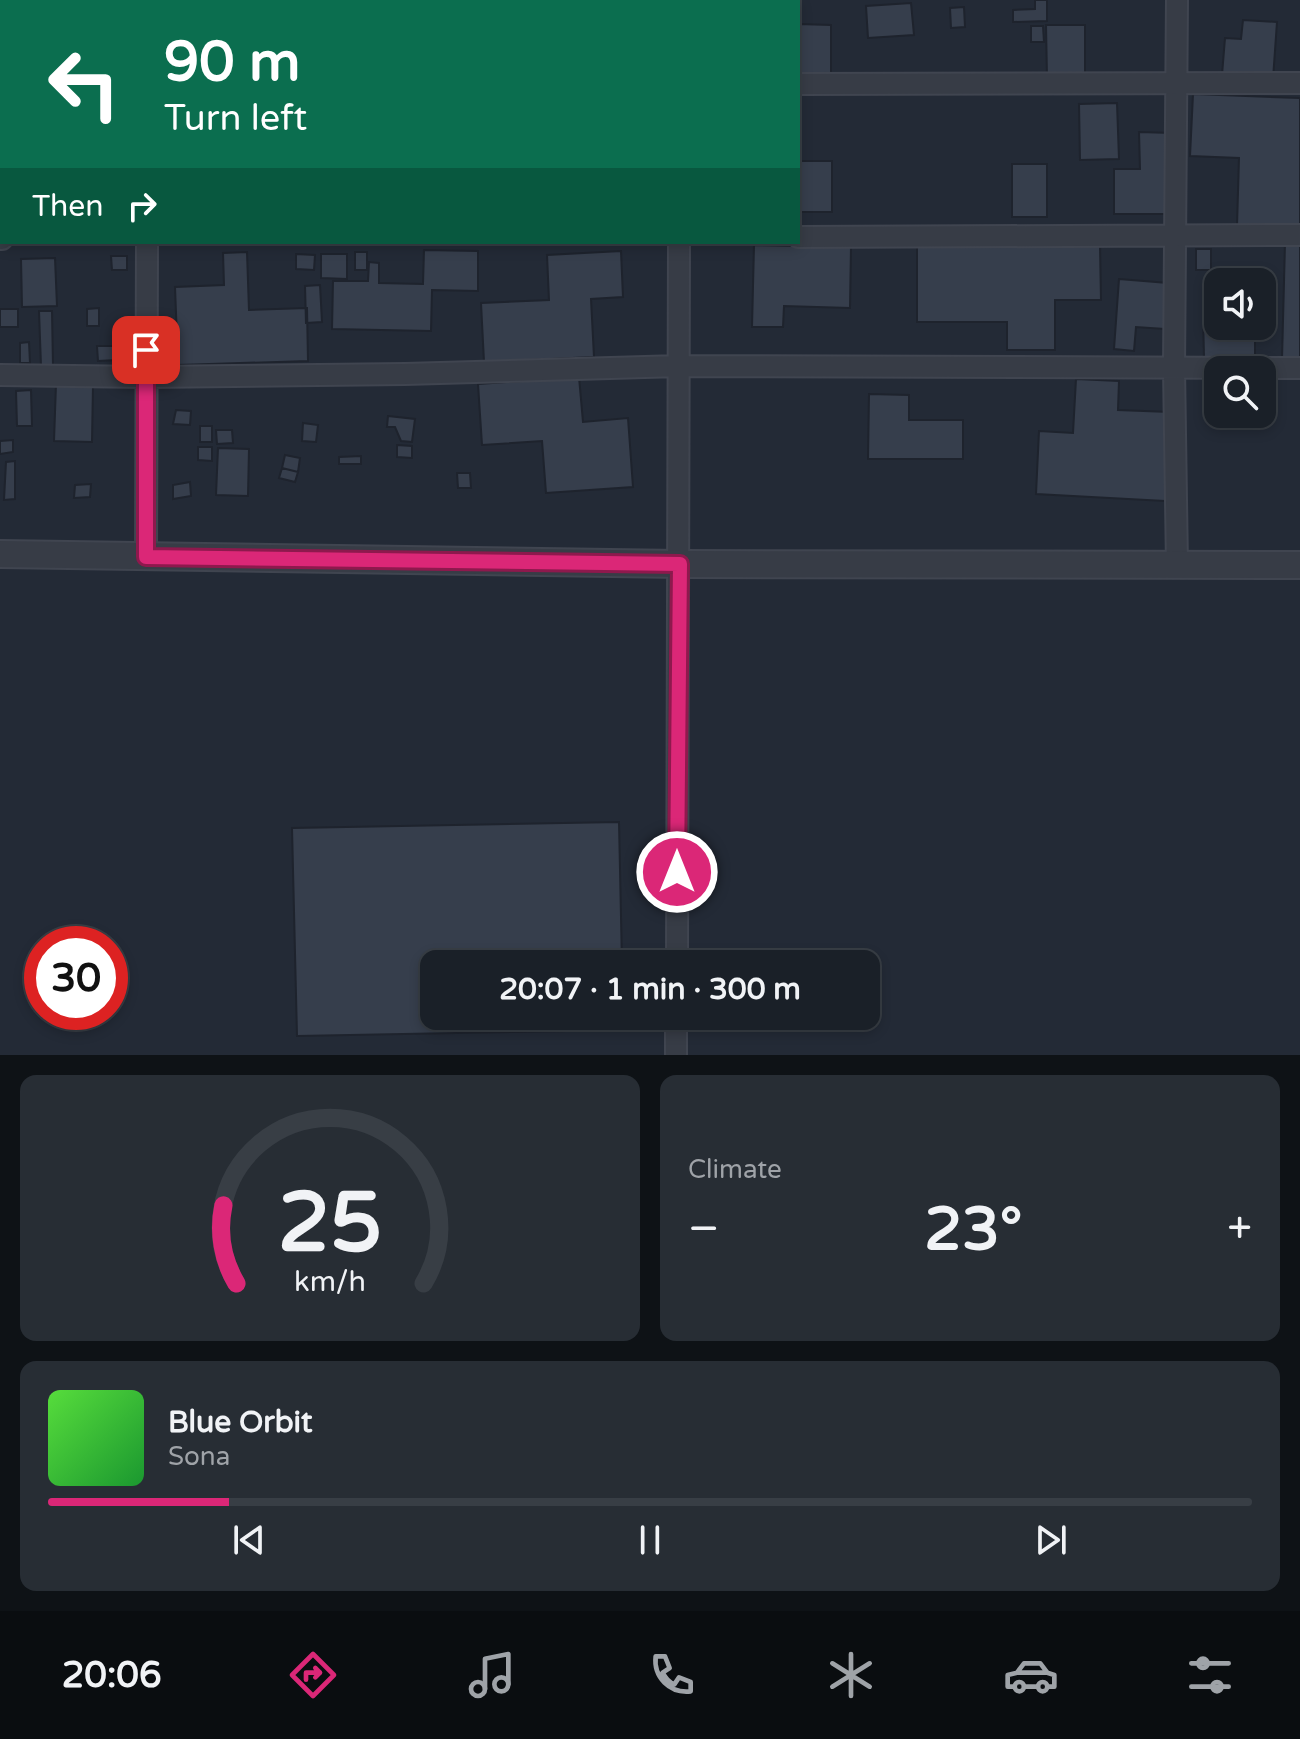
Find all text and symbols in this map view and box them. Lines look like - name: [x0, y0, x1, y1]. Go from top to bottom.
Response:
- text: 90 m: [164, 29, 300, 96]
- icon: left: [32, 32, 136, 136]
- text: Turn left: [164, 97, 307, 140]
- icon: right: [120, 184, 164, 228]
- text: Then: [32, 188, 104, 225]
- map controls: [1204, 268, 1276, 428]
- button: sound: [1204, 268, 1276, 340]
- pin: [112, 316, 180, 384]
- icon: arrive: [124, 328, 168, 372]
- button: search: [1204, 356, 1276, 428]
- position arrow: [635, 830, 719, 914]
- speed limit sign: 30: [24, 926, 128, 1030]
- text: 20:07 · 1 min · 300 m: [499, 971, 801, 1008]
- text: Climate: [688, 1154, 782, 1185]
- text: 25: [278, 1174, 382, 1274]
- text: 23°: [924, 1194, 1022, 1266]
- text: −: [688, 1203, 719, 1256]
- text: +: [1227, 1203, 1252, 1256]
- text: km/h: [294, 1265, 366, 1299]
- text: Blue Orbit: [168, 1404, 313, 1441]
- text: Sona: [168, 1441, 230, 1472]
- icon: previous: [227, 1518, 271, 1562]
- icon: pause: [628, 1518, 672, 1562]
- icon: next: [1029, 1518, 1073, 1562]
- icon: directions: [285, 1647, 341, 1703]
- icon: music: [464, 1647, 520, 1703]
- icon: phone: [644, 1647, 700, 1703]
- icon: climate: [823, 1647, 879, 1703]
- icon: car: [1003, 1647, 1059, 1703]
- icon: filters: [1182, 1647, 1238, 1703]
- text: 20:06: [62, 1654, 162, 1697]

